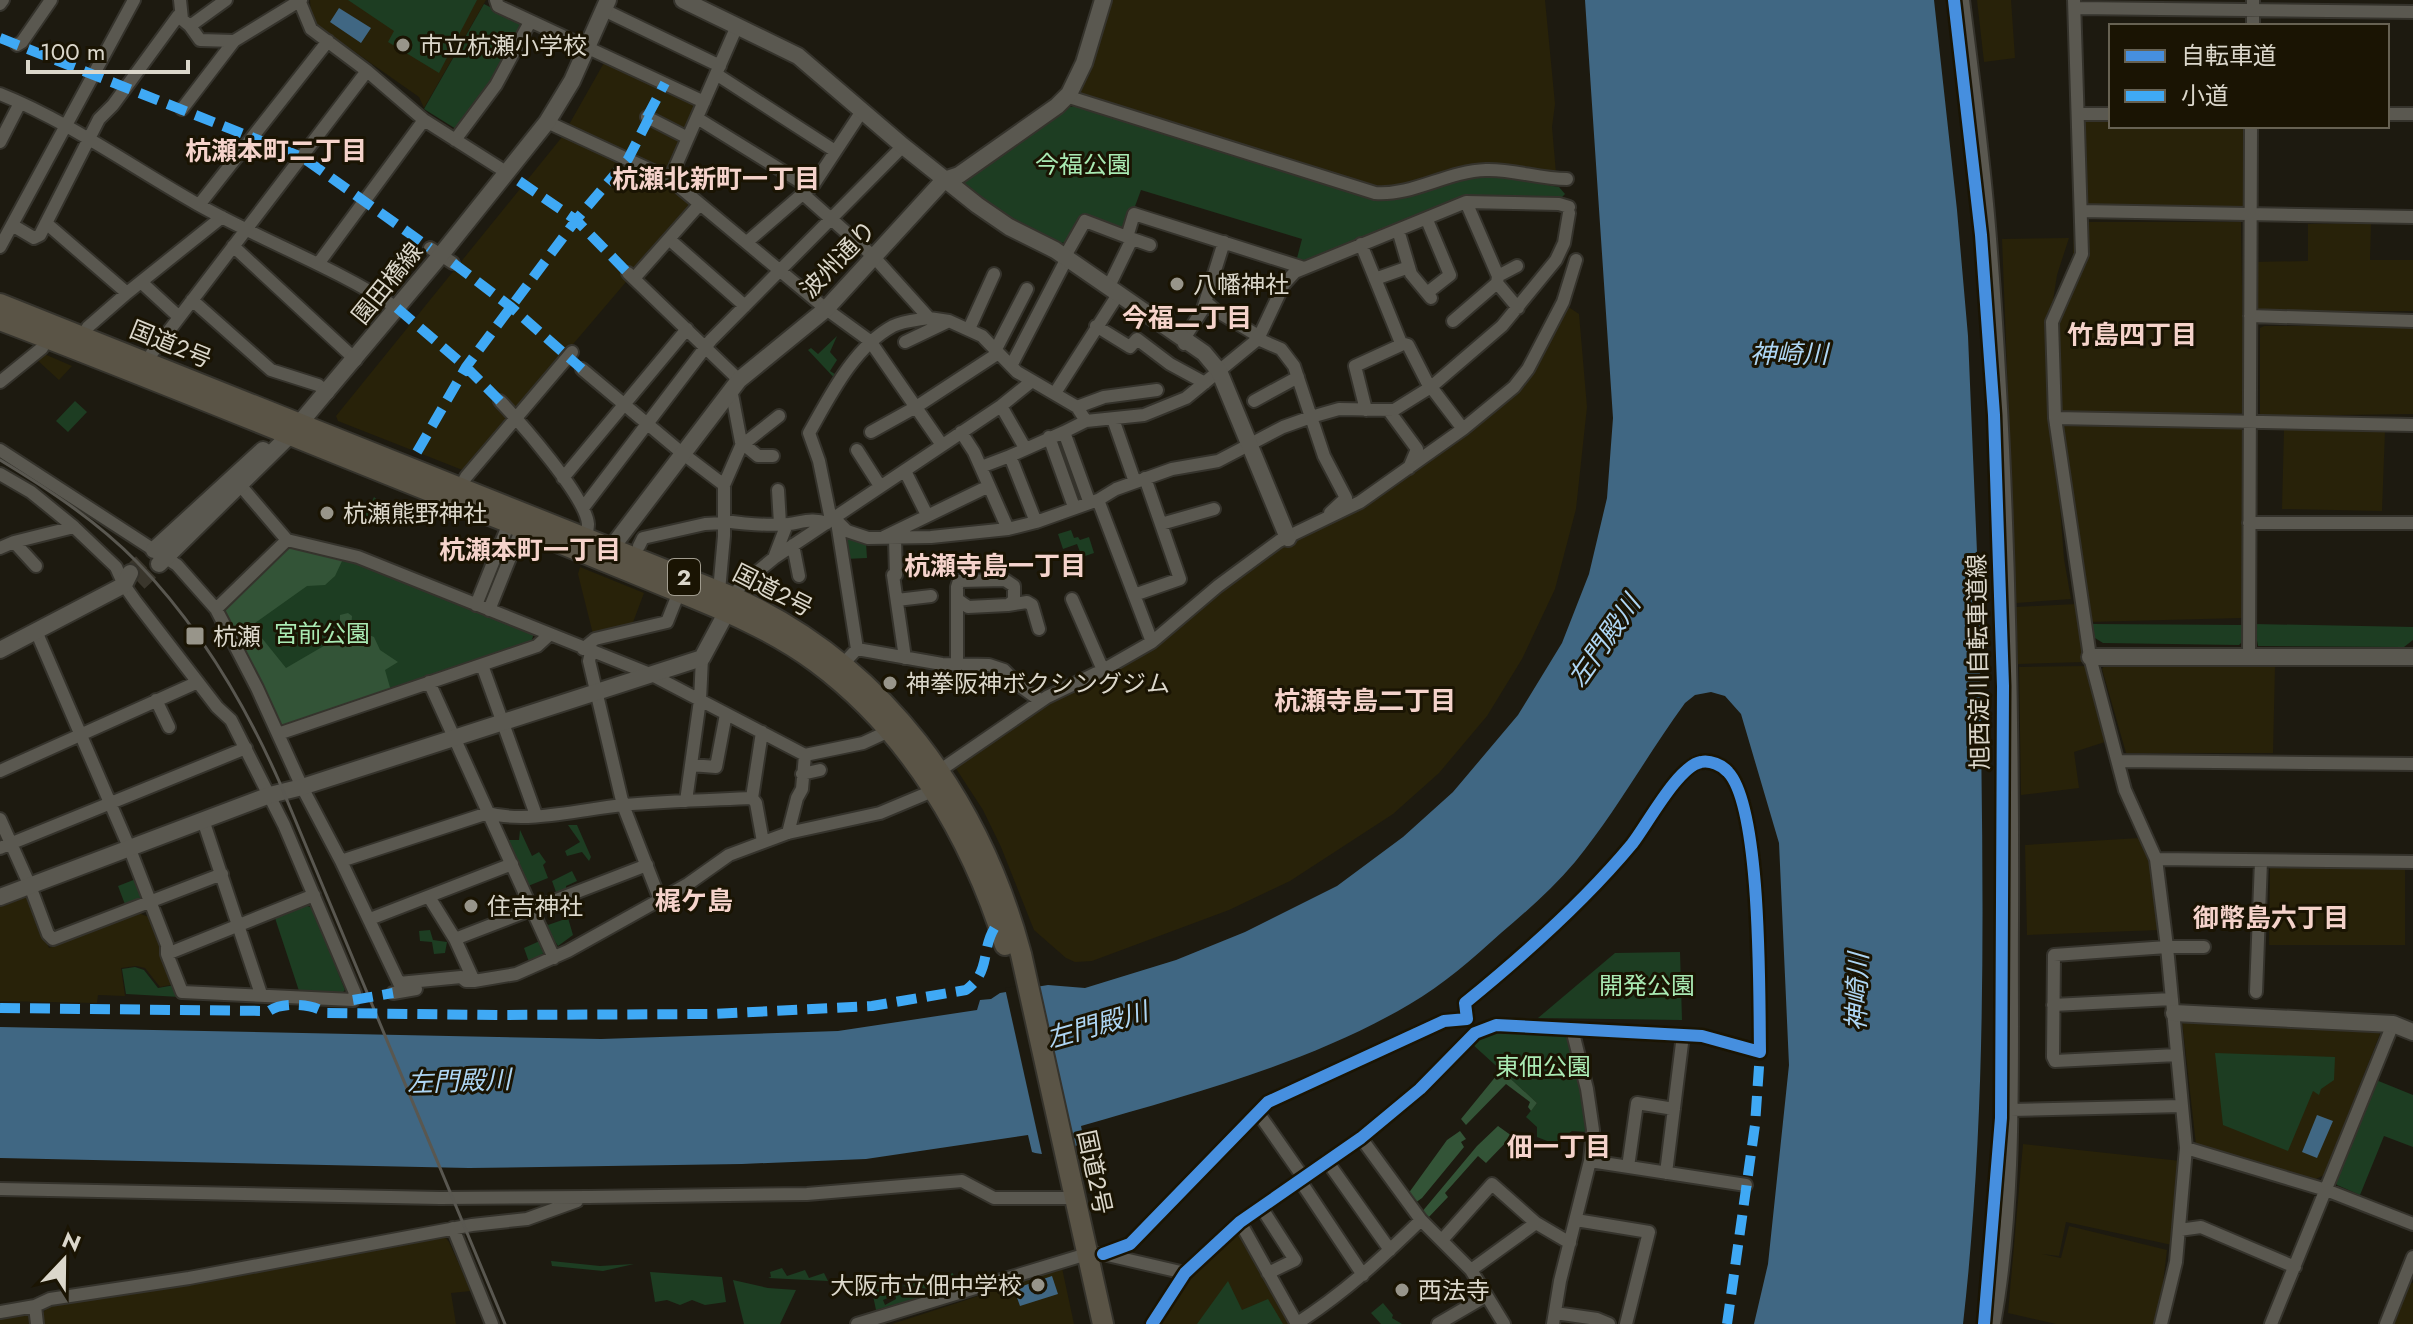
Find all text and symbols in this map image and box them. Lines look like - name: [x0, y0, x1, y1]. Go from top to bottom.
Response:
- scale bar: [28, 24, 188, 74]
- legend: [2109, 24, 2389, 128]
- place label: 市立杭瀬小学校: [419, 28, 587, 63]
- text: 100 m: [40, 34, 106, 69]
- marker: 市立杭瀬小学校: [394, 36, 412, 54]
- text: 自転車道: [2181, 38, 2277, 73]
- text: 小道: [2181, 78, 2229, 113]
- district label: 杭瀬本町二丁目: [185, 132, 367, 170]
- park label: 今福公園: [1035, 147, 1131, 182]
- district label: 杭瀬北新町一丁目: [612, 160, 820, 198]
- street label: 波州通り: [792, 212, 884, 306]
- street label: 園田橋線: [343, 235, 431, 331]
- place label: 八幡神社: [1193, 267, 1289, 302]
- marker: 八幡神社: [1168, 275, 1186, 293]
- district label: 今福二丁目: [1122, 299, 1252, 337]
- street label: 国道2号: [125, 312, 217, 376]
- district label: 竹島四丁目: [2067, 316, 2197, 354]
- water label: 神崎川: [1750, 335, 1831, 373]
- place label: 杭瀬熊野神社: [343, 496, 487, 531]
- marker: 杭瀬熊野神社: [318, 504, 336, 522]
- district label: 杭瀬本町一丁目: [439, 531, 621, 569]
- district label: 杭瀬寺島一丁目: [904, 547, 1086, 585]
- street label: 旭西淀川自転車道線: [1959, 554, 1997, 770]
- street label: 国道2号: [727, 555, 819, 625]
- road number: 2: [668, 559, 700, 595]
- water label: 左門殿川: [1559, 585, 1651, 695]
- park label: 宮前公園: [274, 616, 370, 651]
- place label: 杭瀬: [213, 619, 261, 654]
- marker: 杭瀬: [184, 625, 206, 647]
- place label: 神拳阪神ボクシングジム: [906, 666, 1170, 701]
- marker: 神拳阪神ボクシングジム: [881, 674, 899, 692]
- district label: 杭瀬寺島二丁目: [1274, 682, 1456, 720]
- district label: 梶ケ島: [655, 882, 733, 920]
- place label: 住吉神社: [487, 889, 583, 924]
- marker: 住吉神社: [462, 897, 480, 915]
- district label: 御幣島六丁目: [2193, 899, 2349, 937]
- water label: 神崎川: [1837, 949, 1877, 1032]
- park label: 開発公園: [1599, 968, 1695, 1003]
- water label: 左門殿川: [1042, 992, 1155, 1058]
- park label: 東佃公園: [1495, 1049, 1591, 1084]
- water label: 左門殿川: [406, 1060, 515, 1102]
- street label: 国道2号: [1069, 1126, 1121, 1218]
- district label: 佃一丁目: [1507, 1128, 1611, 1166]
- north arrow: [24, 1220, 104, 1300]
- text: N: [57, 1223, 86, 1260]
- place label: 大阪市立佃中学校: [830, 1268, 1022, 1303]
- place label: 西法寺: [1418, 1273, 1490, 1308]
- marker: 大阪市立佃中学校: [1029, 1276, 1047, 1294]
- marker: 西法寺: [1393, 1281, 1411, 1299]

